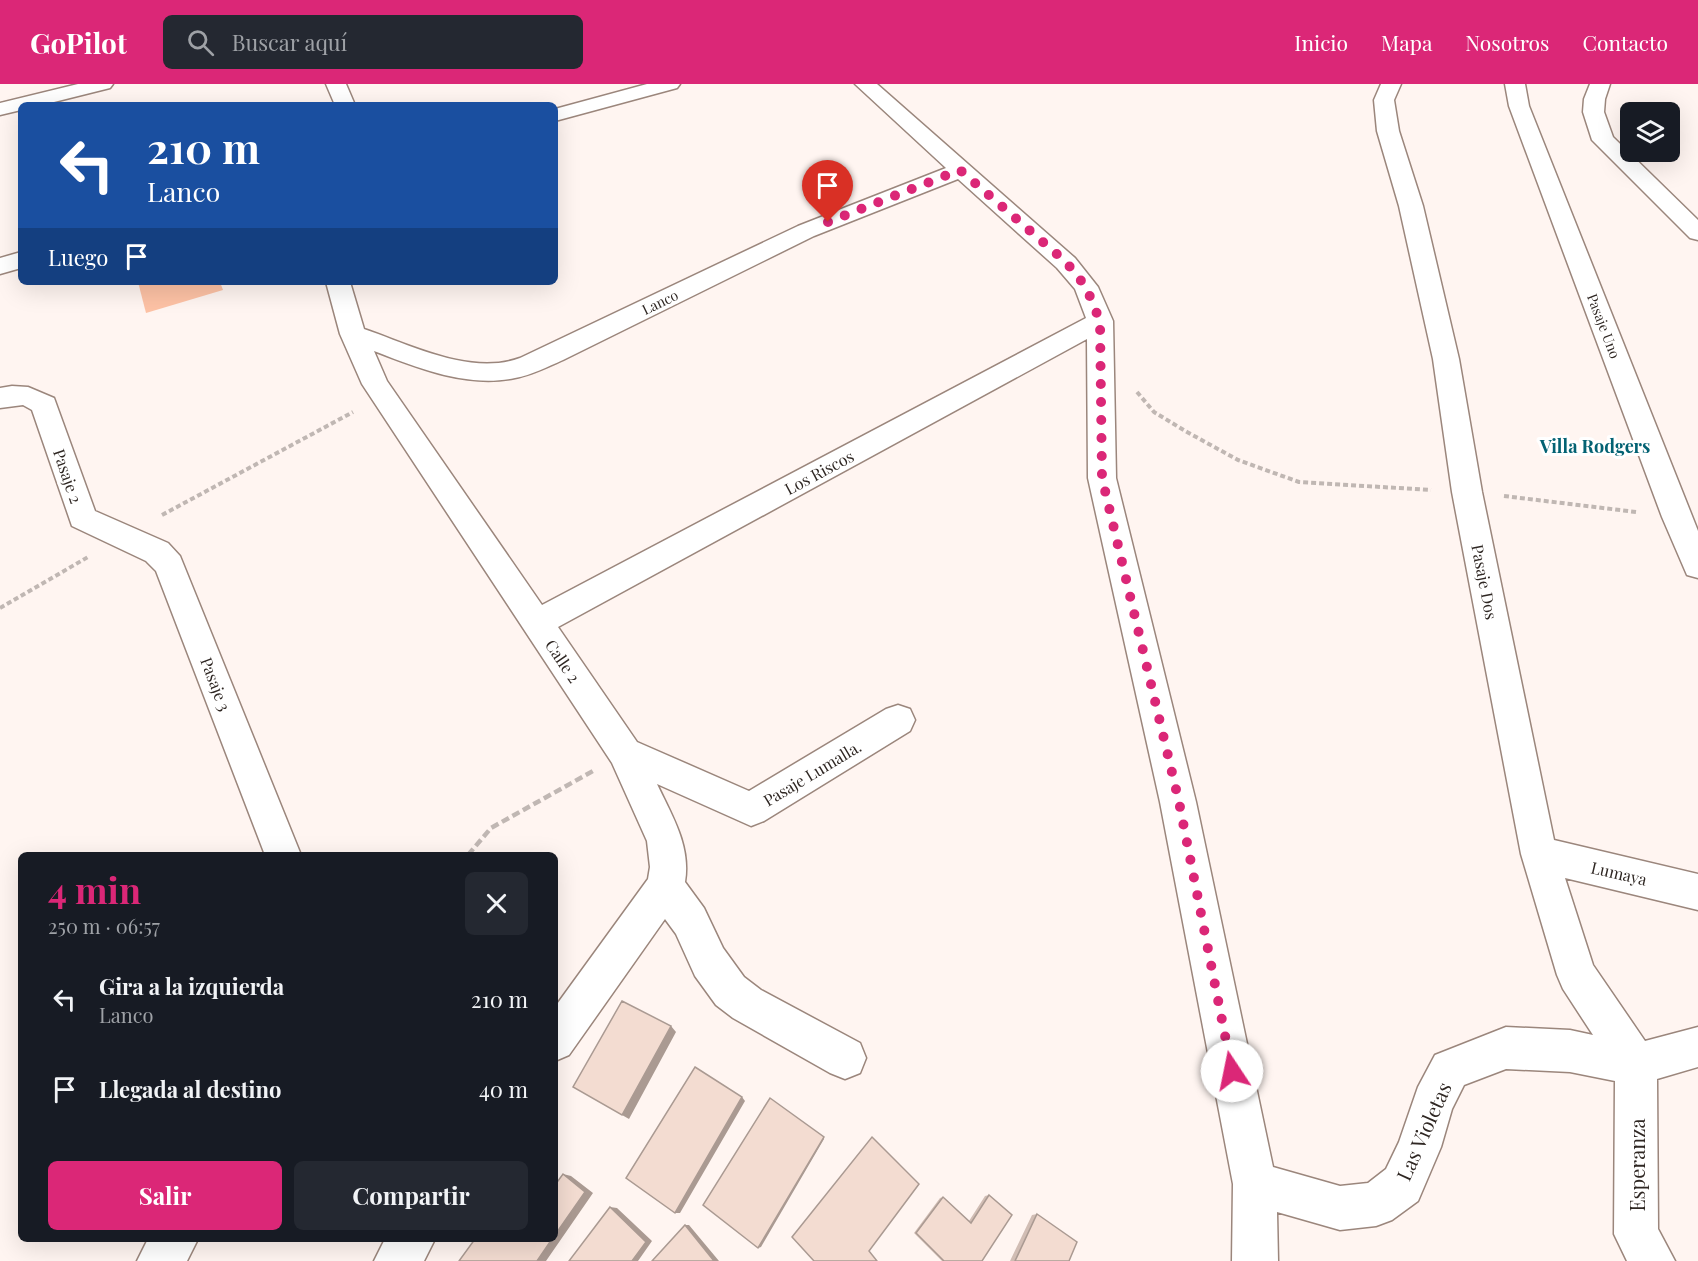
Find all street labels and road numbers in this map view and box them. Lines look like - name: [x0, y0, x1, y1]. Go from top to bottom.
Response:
- street label: Lanco: [639, 285, 682, 319]
- street label: Pasaje Uno: [1583, 291, 1625, 361]
- street label: Los Riscos: [781, 445, 857, 499]
- street label: Pasaje 2: [49, 446, 87, 506]
- street label: Pasaje Dos: [1467, 543, 1503, 621]
- street label: Calle 2: [541, 635, 585, 687]
- street label: Pasaje 3: [196, 654, 236, 714]
- street label: Pasaje Lumalla.: [759, 735, 865, 811]
- street label: Lumaya: [1589, 856, 1649, 890]
- street label: Las Violetas: [1389, 1077, 1457, 1185]
- street label: Esperanza: [1623, 1118, 1650, 1212]

